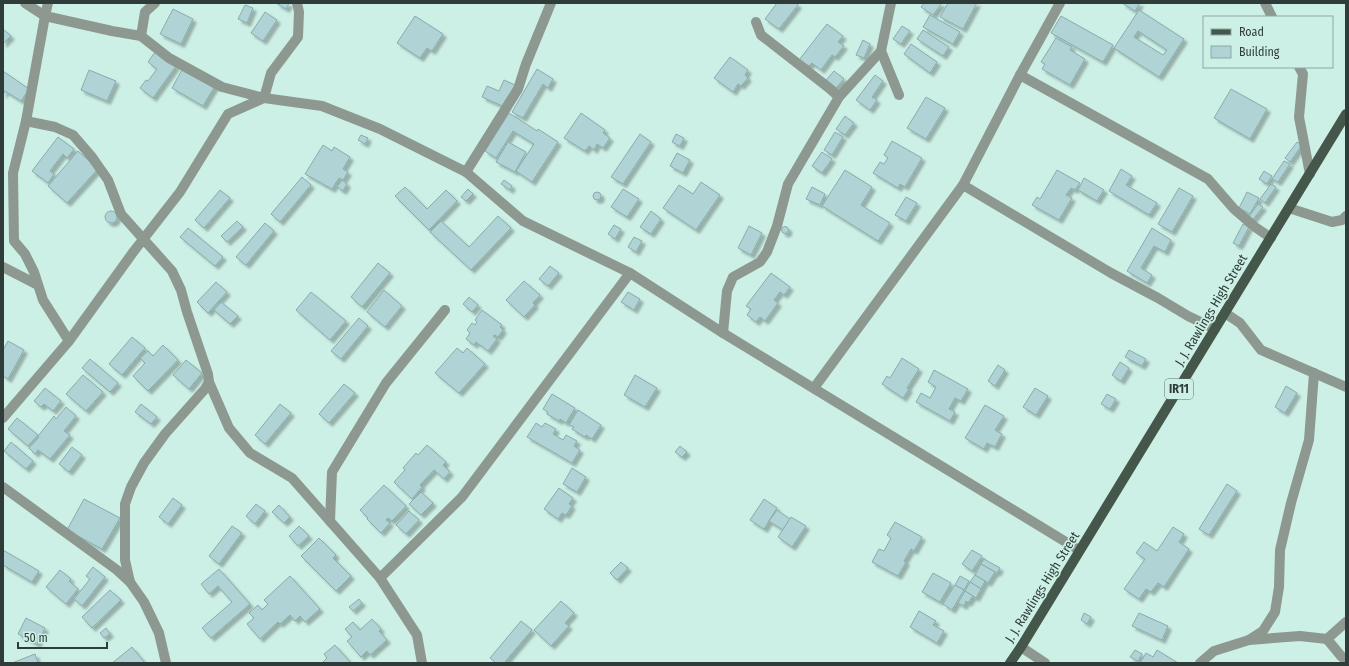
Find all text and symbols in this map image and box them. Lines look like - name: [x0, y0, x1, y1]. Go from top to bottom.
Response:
- legend: [1203, 16, 1333, 68]
- text: Road: [1239, 25, 1264, 39]
- text: Building: [1239, 45, 1280, 59]
- street label: J. J. Rawlings High Street: [1172, 251, 1251, 369]
- road number: IR11: [1165, 379, 1193, 399]
- street label: J. J. Rawlings High Street: [1002, 528, 1083, 645]
- scale bar: [18, 624, 107, 650]
- text: 50 m: [24, 631, 48, 645]

